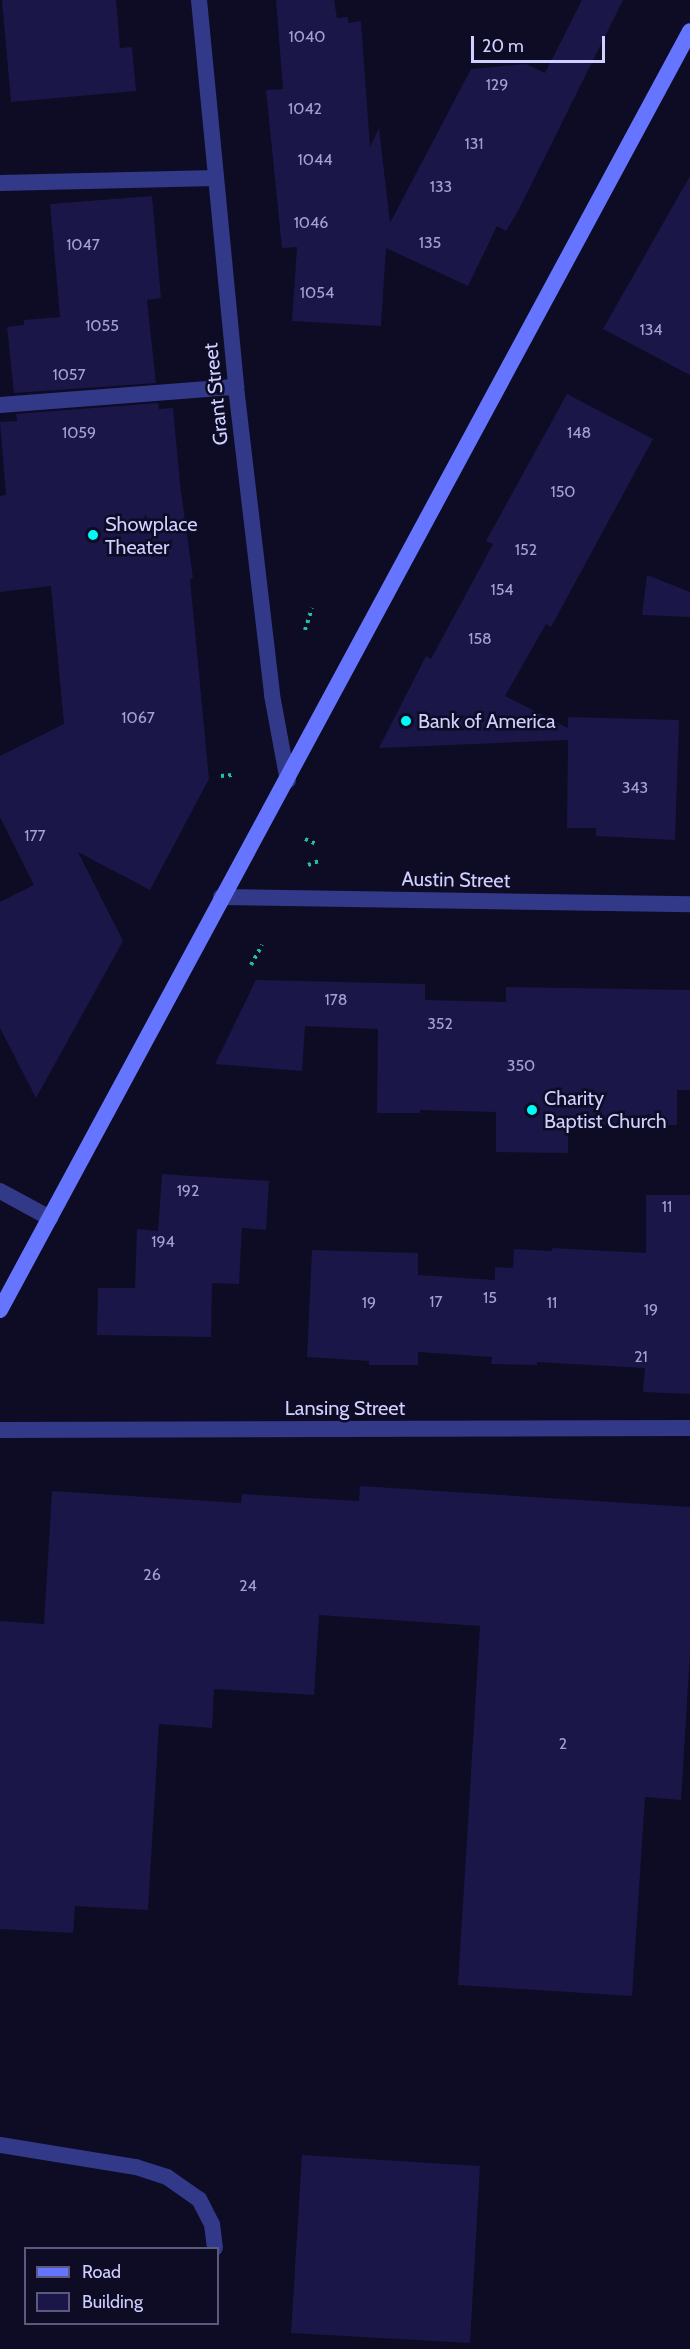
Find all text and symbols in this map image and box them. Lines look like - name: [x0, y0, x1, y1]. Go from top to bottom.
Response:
- scale bar: [474, 24, 608, 62]
- house number: 1040: [289, 27, 325, 47]
- text: 20 m: [482, 35, 524, 57]
- house number: 129: [486, 75, 508, 95]
- house number: 1042: [288, 99, 322, 119]
- house number: 131: [464, 134, 484, 154]
- house number: 1044: [298, 150, 332, 170]
- house number: 133: [430, 177, 452, 197]
- house number: 1046: [294, 213, 328, 233]
- house number: 135: [419, 233, 441, 253]
- house number: 1047: [66, 235, 100, 255]
- house number: 1054: [300, 283, 334, 303]
- house number: 1055: [85, 316, 119, 336]
- house number: 134: [639, 320, 663, 340]
- street label: Grant Street: [199, 342, 233, 446]
- house number: 1057: [52, 365, 86, 385]
- house number: 1059: [62, 423, 96, 443]
- house number: 148: [567, 423, 591, 443]
- house number: 150: [550, 482, 576, 502]
- place label: Showplace Theater: [105, 512, 197, 559]
- marker: Showplace Theater: [86, 528, 100, 542]
- house number: 152: [515, 540, 537, 560]
- house number: 154: [490, 580, 514, 600]
- house number: 158: [468, 629, 492, 649]
- house number: 1067: [121, 708, 155, 728]
- place label: Bank of America: [418, 709, 556, 733]
- marker: Bank of America: [399, 714, 413, 728]
- house number: 343: [622, 778, 648, 798]
- house number: 177: [24, 826, 46, 846]
- street label: Austin Street: [401, 867, 511, 893]
- house number: 178: [325, 990, 347, 1010]
- house number: 352: [427, 1014, 453, 1034]
- house number: 350: [507, 1056, 535, 1076]
- place label: Charity Baptist Church: [544, 1086, 667, 1133]
- marker: Charity Baptist Church: [525, 1103, 539, 1117]
- house number: 192: [177, 1181, 199, 1201]
- house number: 11: [662, 1197, 672, 1217]
- house number: 194: [151, 1232, 175, 1252]
- house number: 15: [483, 1288, 497, 1308]
- house number: 17: [429, 1292, 443, 1312]
- house number: 19: [362, 1293, 376, 1313]
- house number: 11: [547, 1293, 557, 1313]
- house number: 19: [644, 1300, 658, 1320]
- house number: 21: [634, 1347, 648, 1367]
- street label: Lansing Street: [285, 1396, 405, 1420]
- house number: 26: [143, 1565, 161, 1585]
- house number: 24: [239, 1576, 257, 1596]
- house number: 2: [559, 1734, 567, 1754]
- legend: [24, 2247, 219, 2325]
- text: Road: [82, 2261, 121, 2283]
- text: Building: [82, 2291, 143, 2313]

